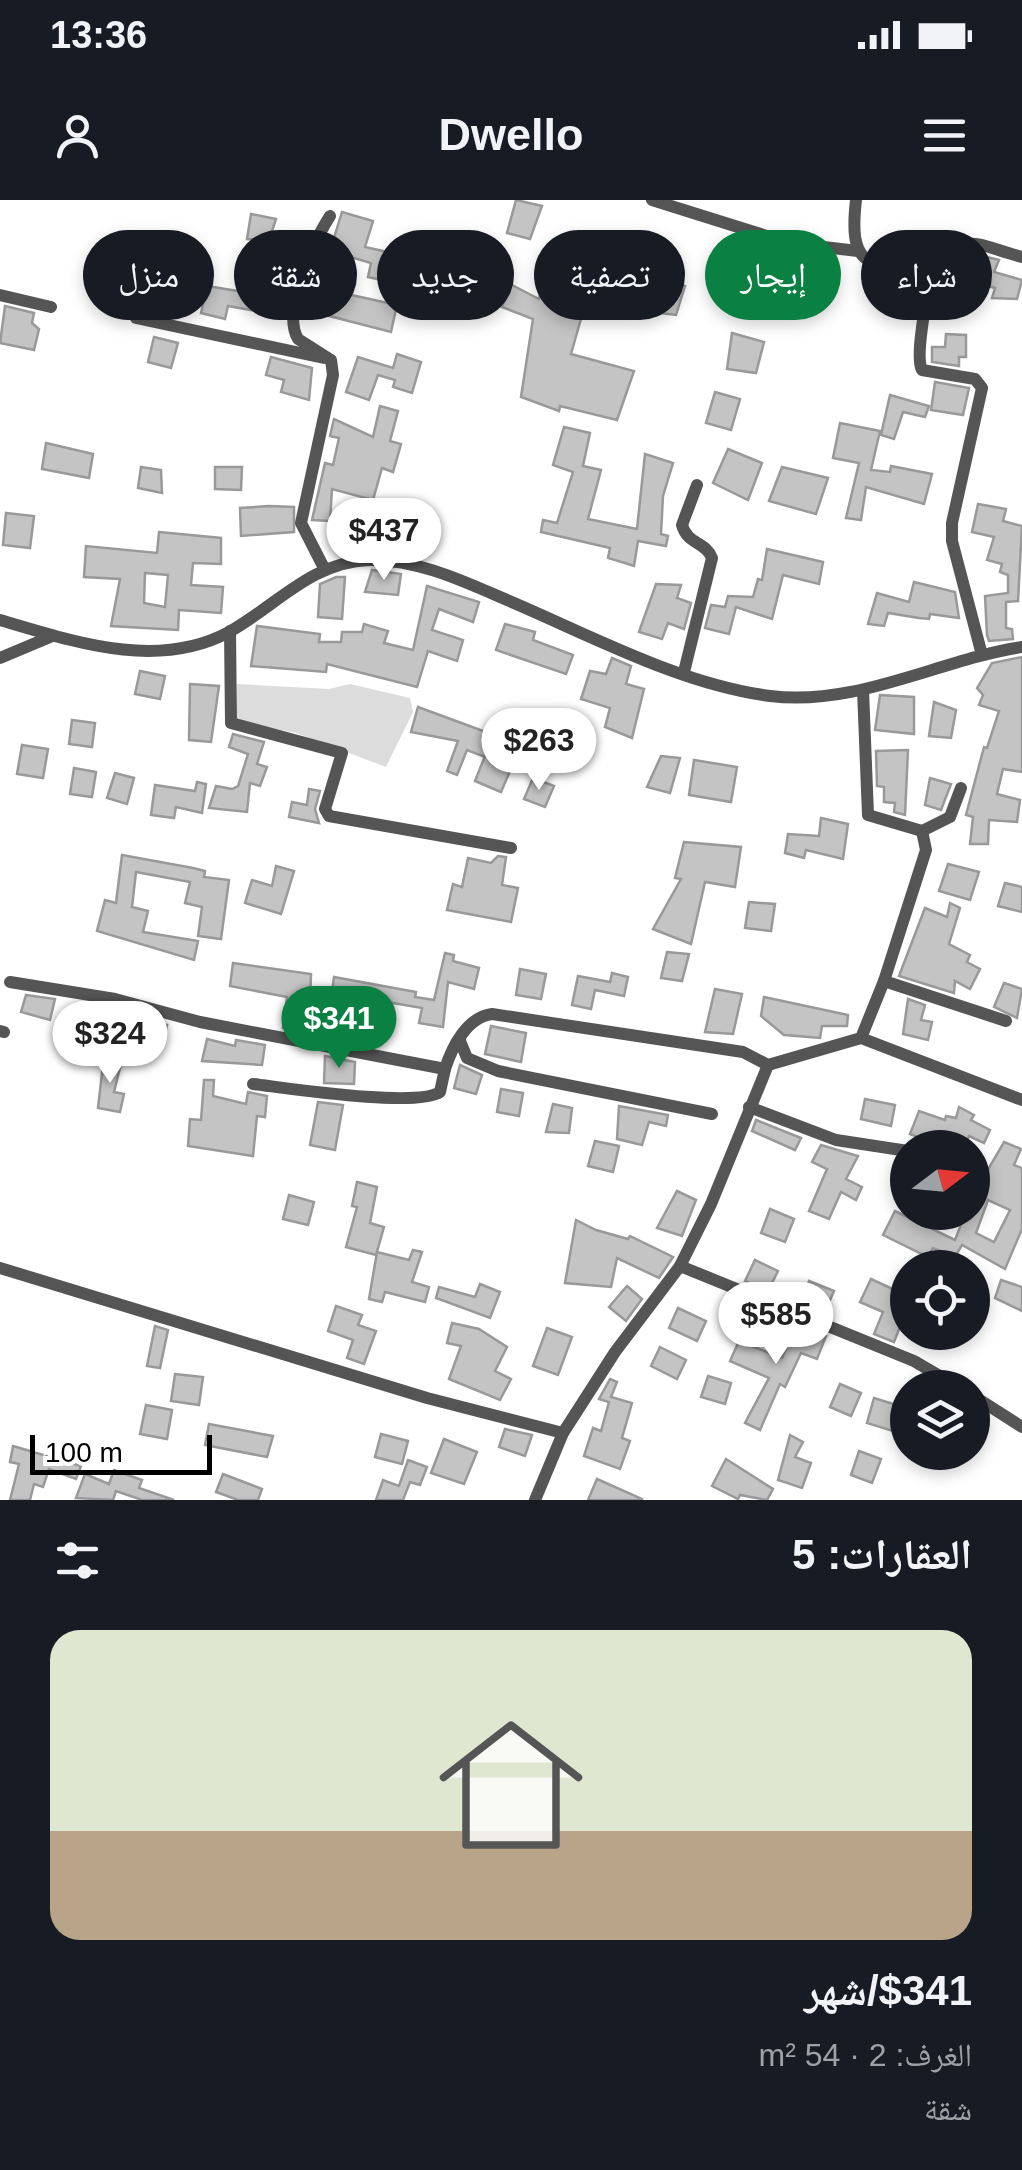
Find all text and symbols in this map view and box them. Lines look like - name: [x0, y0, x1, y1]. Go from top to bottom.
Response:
- text: 13:36: [50, 14, 147, 56]
- icon: person: [50, 108, 105, 163]
- icon: menu: [917, 108, 972, 163]
- text: Dwello: [438, 109, 584, 160]
- chip: منزل: [83, 230, 214, 320]
- chip: شقة: [234, 230, 357, 320]
- chip: جديد: [377, 230, 514, 320]
- chip: تصفية: [534, 230, 685, 320]
- chip: إيجار: [705, 230, 841, 320]
- chip: شراء: [861, 230, 992, 320]
- pin: $437: [325, 498, 443, 583]
- text: $437: [348, 512, 420, 548]
- pin: $263: [480, 708, 598, 793]
- text: $263: [503, 722, 575, 758]
- pin: $341: [280, 986, 398, 1071]
- text: $341: [303, 1000, 375, 1036]
- pin: $324: [51, 1001, 169, 1086]
- text: $324: [74, 1015, 146, 1051]
- north arrow: [890, 1130, 990, 1230]
- map controls: [890, 1130, 990, 1470]
- button: locate: [890, 1250, 990, 1350]
- pin: $585: [717, 1282, 835, 1367]
- text: $585: [740, 1296, 812, 1332]
- button: layers: [890, 1370, 990, 1470]
- scale bar: [30, 1430, 212, 1474]
- text: 100 m: [45, 1437, 123, 1468]
- text: العقارات: 5: [792, 1531, 972, 1578]
- icon: filters: [50, 1533, 105, 1588]
- icon: home: [421, 1695, 601, 1875]
- text: $341/شهر: [804, 1967, 972, 2014]
- text: الغرف: 2 · 54 m²: [758, 2037, 972, 2073]
- text: شقة: [924, 2091, 972, 2127]

